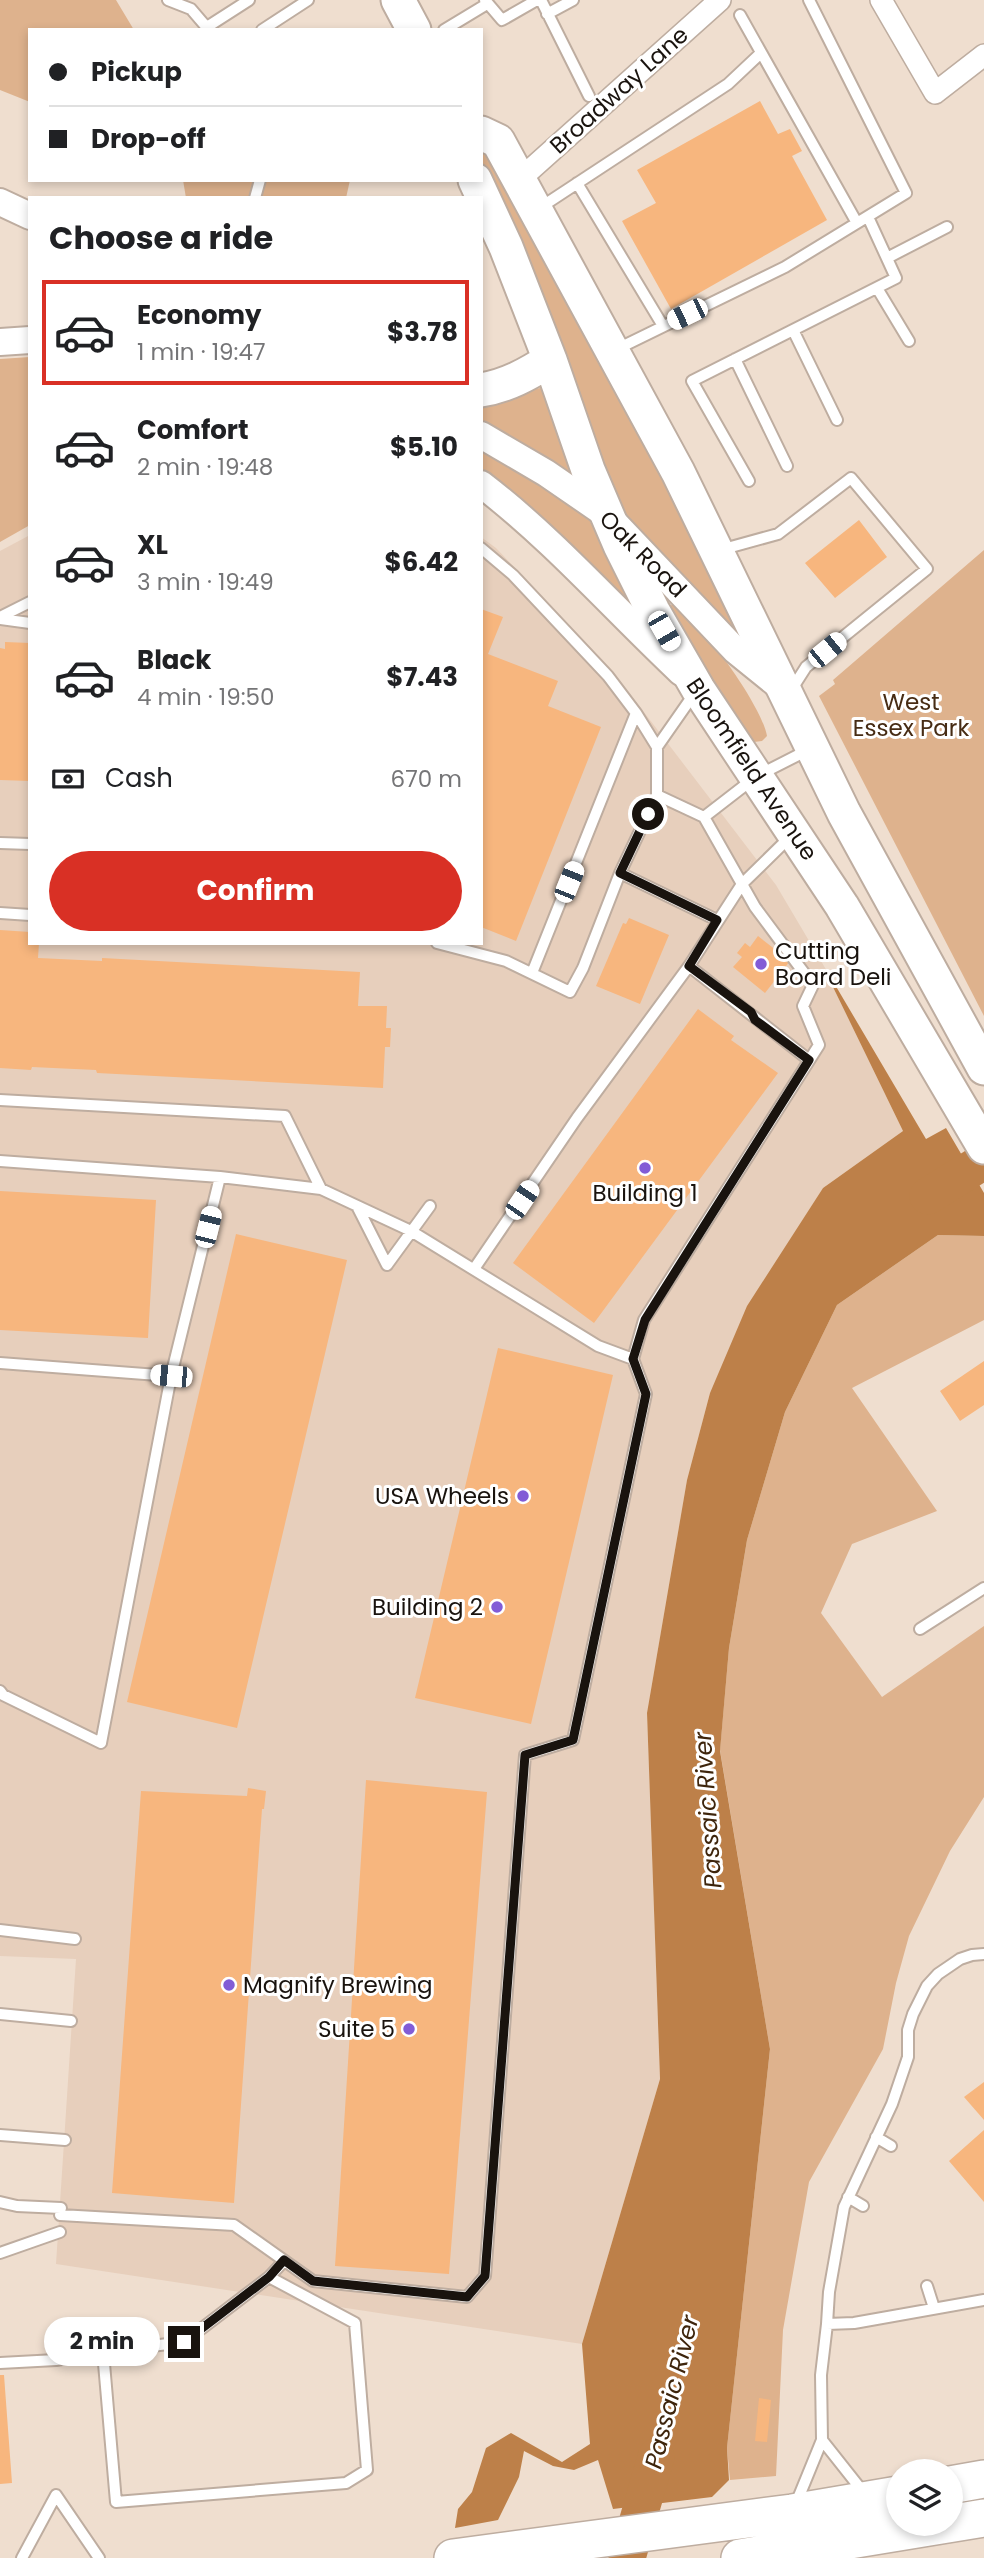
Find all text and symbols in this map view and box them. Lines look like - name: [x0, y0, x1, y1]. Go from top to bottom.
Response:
- street label: Broadway Lane: [543, 19, 695, 161]
- text: Pickup: [91, 54, 182, 90]
- text: Drop-off: [91, 121, 206, 157]
- text: Choose a ride: [49, 215, 273, 260]
- car: [664, 295, 711, 333]
- text: Economy: [137, 297, 261, 333]
- icon: car: [53, 301, 116, 364]
- text: $3.78: [387, 314, 458, 350]
- text: 1 min · 19:47: [137, 336, 266, 368]
- text: Comfort: [137, 412, 249, 448]
- icon: car: [53, 416, 116, 479]
- text: $5.10: [390, 429, 458, 465]
- text: 2 min · 19:48: [137, 451, 273, 483]
- street label: Oak Road: [592, 503, 694, 605]
- text: XL: [137, 527, 168, 563]
- icon: car: [53, 531, 116, 594]
- text: $6.42: [385, 544, 458, 580]
- text: 3 min · 19:49: [137, 566, 274, 598]
- car: [645, 608, 684, 654]
- car: [805, 629, 850, 671]
- text: Black: [137, 642, 211, 678]
- icon: car: [53, 646, 116, 709]
- text: $7.43: [386, 659, 458, 695]
- street label: Bloomfield Avenue: [679, 671, 825, 867]
- text: 4 min · 19:50: [137, 681, 274, 713]
- park label: West Essex Park: [853, 686, 969, 744]
- icon: cash: [49, 760, 87, 798]
- text: Cash: [105, 760, 173, 796]
- text: 670 m: [391, 763, 462, 795]
- route start: [632, 798, 664, 830]
- button: Confirm: [49, 851, 462, 931]
- car: [552, 859, 587, 905]
- place label: Cutting Board Deli: [775, 935, 891, 993]
- marker: Cutting Board Deli: [753, 956, 769, 972]
- marker: Building 1: [637, 1160, 653, 1176]
- car: [502, 1177, 543, 1223]
- place label: Building 1: [592, 1177, 698, 1209]
- car: [193, 1204, 224, 1250]
- car: [150, 1364, 193, 1388]
- place label: USA Wheels: [375, 1480, 509, 1512]
- marker: USA Wheels: [515, 1488, 531, 1504]
- place label: Building 2: [372, 1591, 483, 1623]
- marker: Building 2: [489, 1599, 505, 1615]
- water label: Passaic River: [685, 1730, 729, 1889]
- place label: Magnify Brewing: [243, 1969, 433, 2001]
- marker: Magnify Brewing: [221, 1977, 237, 1993]
- place label: Suite 5: [318, 2013, 395, 2045]
- marker: Suite 5: [401, 2021, 417, 2037]
- water label: Passaic River: [637, 2311, 707, 2472]
- callout: 2 min: [44, 2318, 160, 2366]
- text: 2 min: [70, 2325, 134, 2357]
- route end: [168, 2326, 200, 2358]
- map controls: [886, 2459, 963, 2536]
- button: layers: [886, 2459, 963, 2536]

